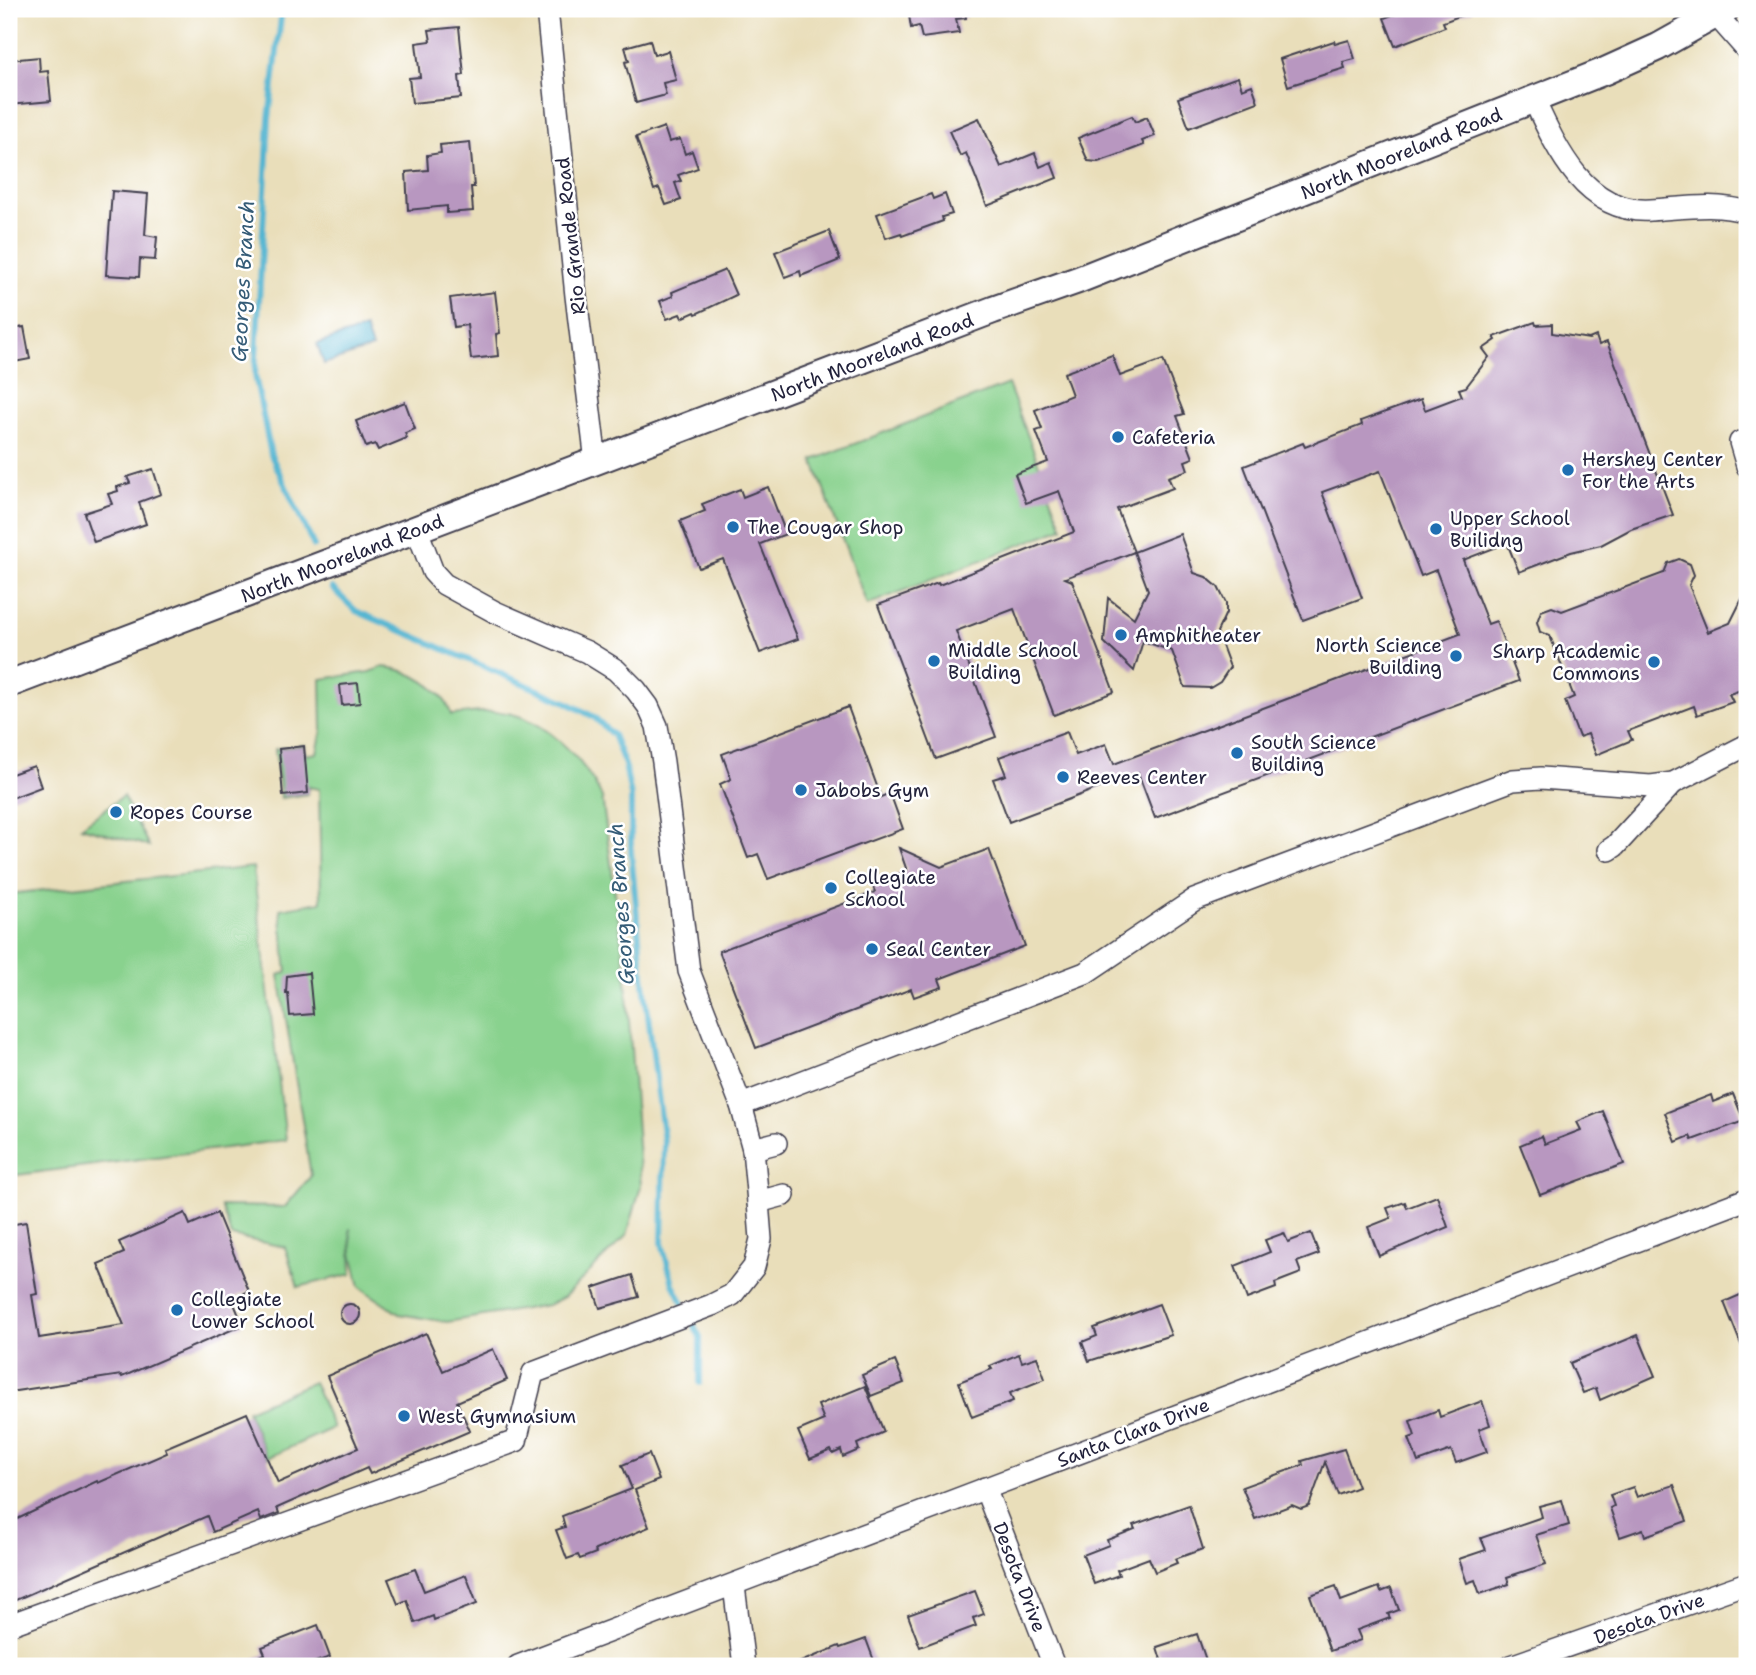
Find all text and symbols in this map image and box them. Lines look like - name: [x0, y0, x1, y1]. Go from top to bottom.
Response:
- street label: North Mooreland Road: [1297, 102, 1506, 205]
- street label: Rio Grande Road: [550, 156, 591, 316]
- water label: Georges Branch: [225, 199, 261, 363]
- street label: North Mooreland Road: [767, 307, 977, 408]
- place label: Cafeteria: [1132, 425, 1215, 450]
- marker: Cafeteria: [1110, 429, 1126, 445]
- place label: Hershey Center For the Arts: [1582, 447, 1723, 494]
- marker: Hershey Center For the Arts: [1560, 462, 1576, 478]
- place label: Upper School Builidng: [1450, 506, 1570, 553]
- street label: North Mooreland Road: [237, 508, 447, 609]
- place label: The Cougar Shop: [747, 515, 903, 540]
- marker: The Cougar Shop: [725, 519, 741, 535]
- marker: Upper School Builidng: [1428, 521, 1444, 537]
- place label: Amphitheater: [1135, 623, 1261, 648]
- marker: Amphitheater: [1113, 627, 1129, 643]
- place label: North Science Building: [1315, 633, 1442, 680]
- place label: Middle School Building: [948, 638, 1078, 685]
- place label: Sharp Academic Commons: [1493, 639, 1640, 686]
- marker: North Science Building: [1448, 648, 1464, 664]
- marker: Middle School Building: [926, 653, 942, 669]
- marker: Sharp Academic Commons: [1646, 654, 1662, 670]
- place label: South Science Building: [1251, 730, 1377, 777]
- marker: South Science Building: [1229, 745, 1245, 761]
- place label: Reeves Center: [1077, 765, 1207, 790]
- marker: Reeves Center: [1055, 769, 1071, 785]
- place label: Jabobs Gym: [815, 778, 929, 803]
- marker: Jabobs Gym: [793, 782, 809, 798]
- place label: Ropes Course: [130, 800, 253, 825]
- marker: Ropes Course: [108, 804, 124, 820]
- water label: Georges Branch: [601, 822, 641, 986]
- place label: Collegiate School: [845, 865, 936, 912]
- marker: Collegiate School: [823, 880, 839, 896]
- place label: Seal Center: [886, 937, 991, 962]
- marker: Seal Center: [864, 941, 880, 957]
- place label: Collegiate Lower School: [191, 1287, 314, 1334]
- marker: Collegiate Lower School: [169, 1302, 185, 1318]
- street label: Santa Clara Drive: [1053, 1392, 1213, 1473]
- place label: West Gymnasium: [418, 1404, 576, 1429]
- marker: West Gymnasium: [396, 1408, 412, 1424]
- street label: Desota Drive: [987, 1519, 1052, 1636]
- street label: Desota Drive: [1590, 1587, 1708, 1650]

